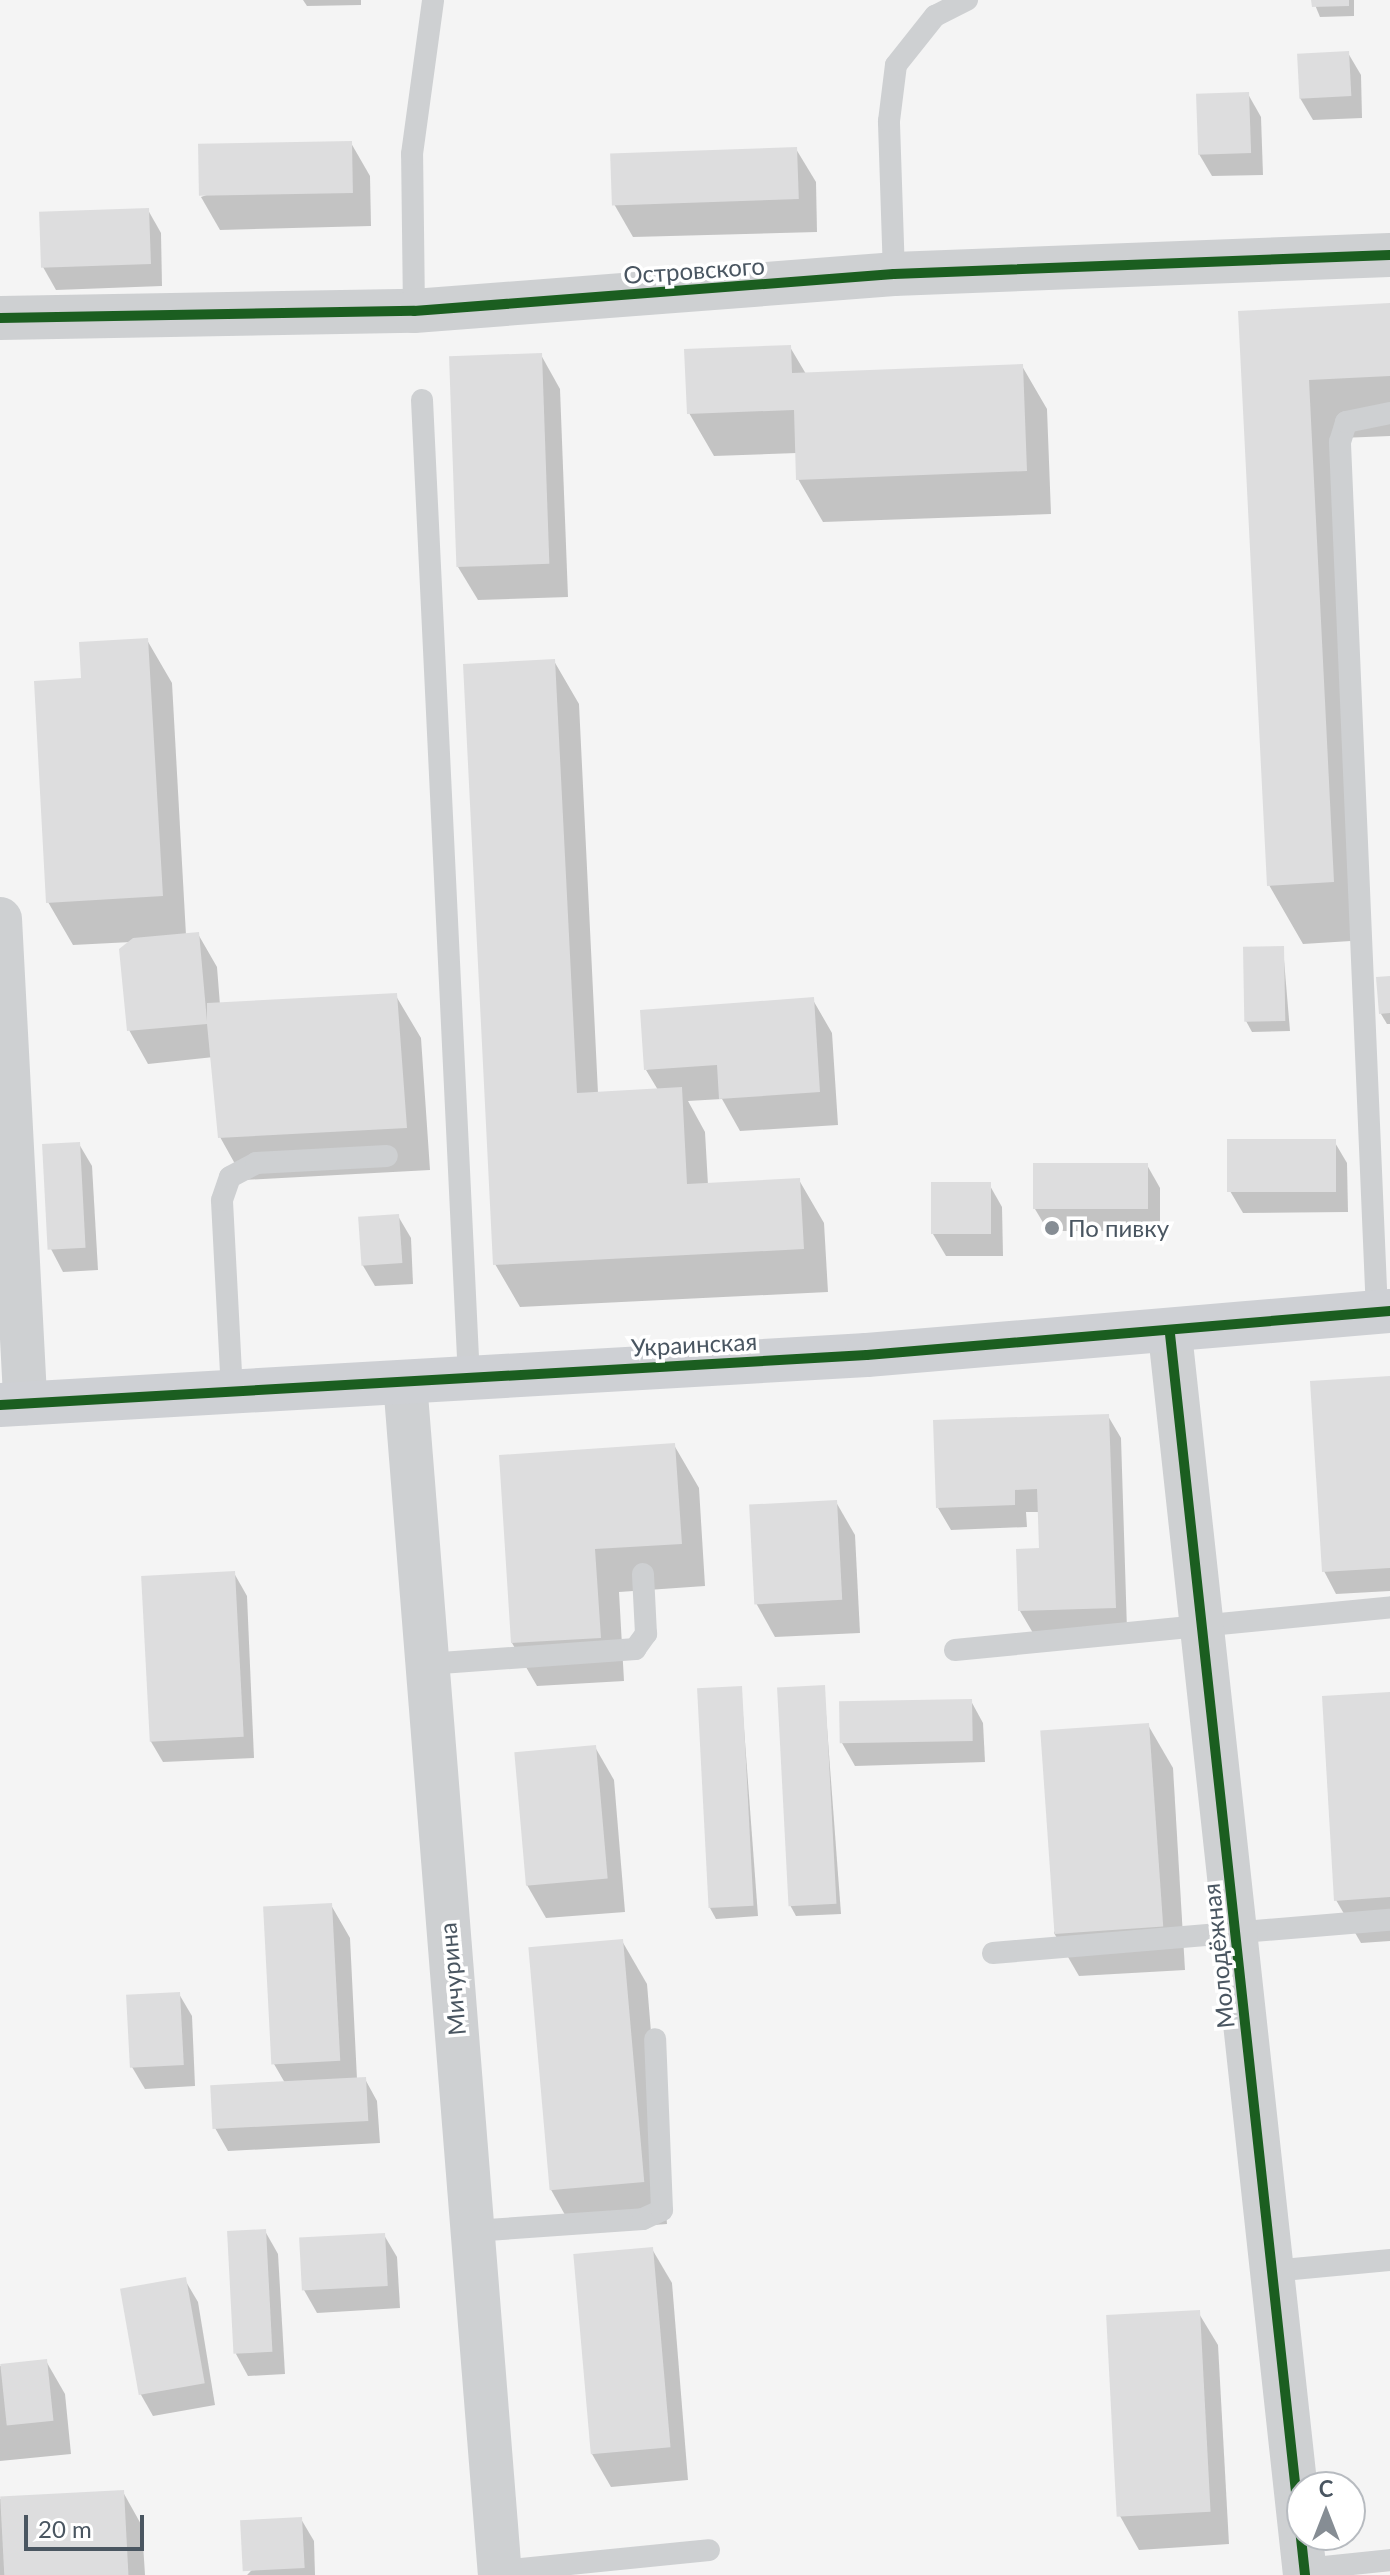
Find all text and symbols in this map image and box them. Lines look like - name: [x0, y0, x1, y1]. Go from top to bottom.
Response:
- street label: Островского: [622, 251, 766, 289]
- place label: По пивку: [1068, 1214, 1169, 1242]
- marker: По пивку: [1043, 1219, 1061, 1237]
- street label: Украинская: [630, 1326, 758, 1362]
- street label: Молодёжная: [1196, 1882, 1240, 2030]
- street label: Мичурина: [433, 1921, 471, 2037]
- north arrow: [1286, 2471, 1366, 2551]
- text: С: [1319, 2475, 1333, 2502]
- scale bar: [28, 2499, 148, 2549]
- text: 20 m: [38, 2514, 92, 2543]

